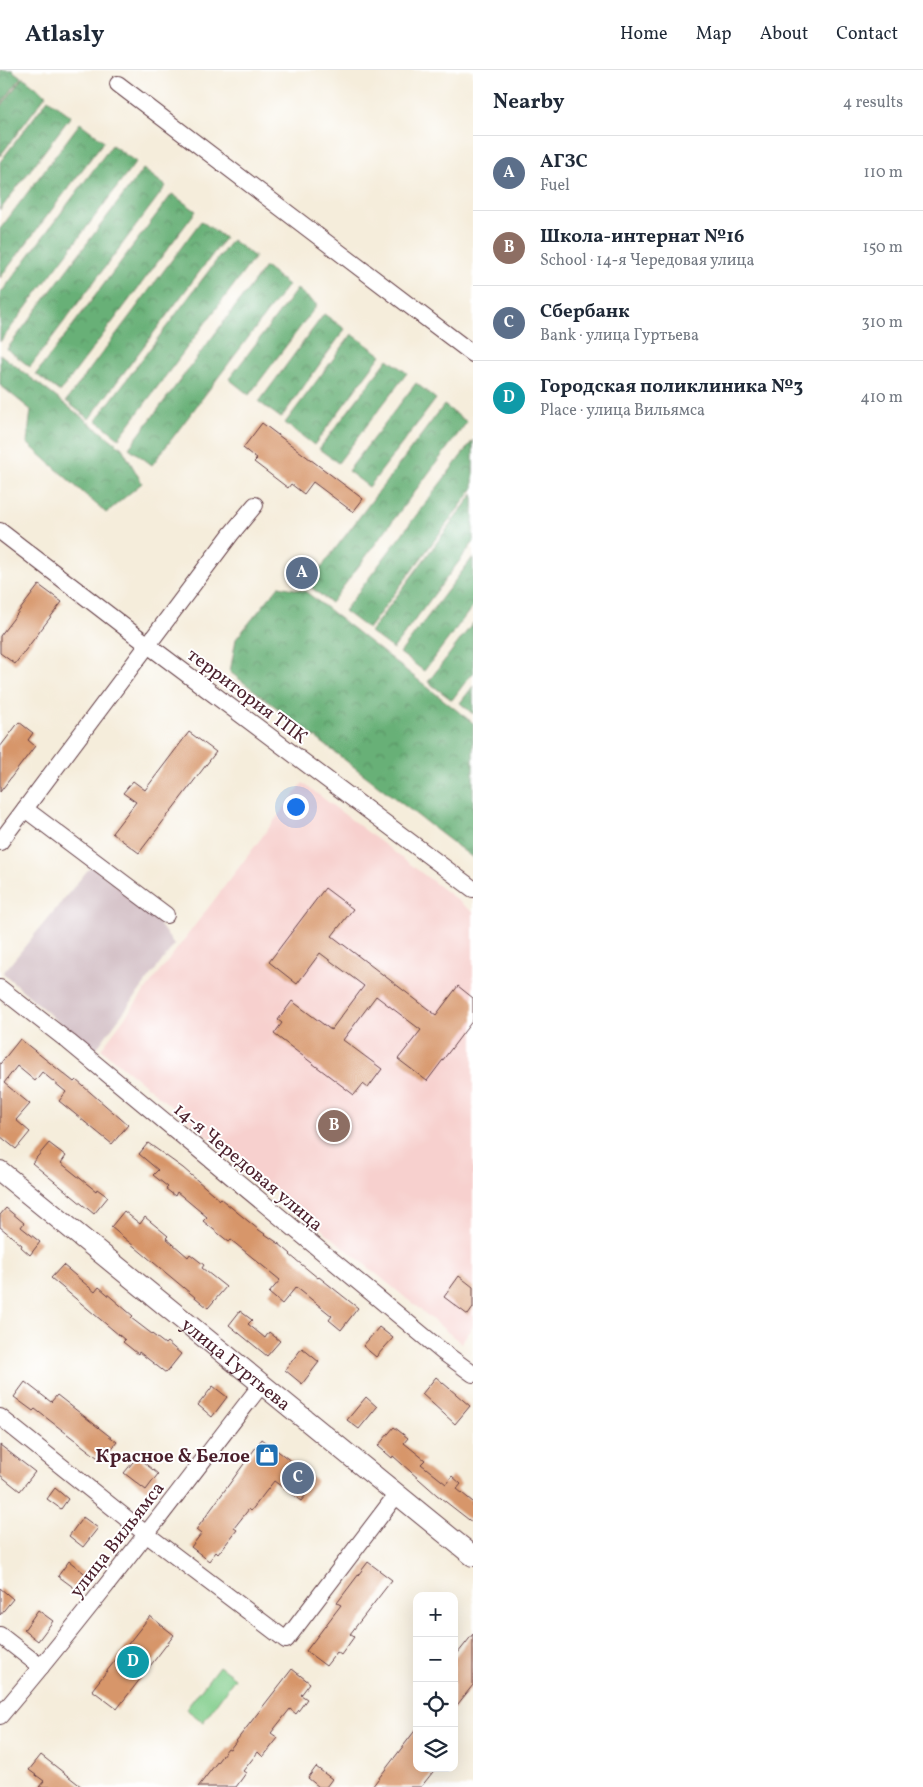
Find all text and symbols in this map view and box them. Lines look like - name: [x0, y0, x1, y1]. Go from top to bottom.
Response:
- text: Atlasly: [25, 18, 104, 52]
- text: Home: [620, 22, 668, 47]
- text: Map: [696, 22, 732, 47]
- text: About: [760, 22, 808, 47]
- text: Contact: [836, 22, 898, 47]
- text: Nearby: [493, 88, 564, 117]
- text: 4 results: [843, 92, 903, 114]
- text: АГЗС: [540, 149, 588, 175]
- text: A: [503, 162, 515, 184]
- text: 110 m: [864, 162, 903, 184]
- text: Fuel: [540, 175, 570, 197]
- text: Школа-интернат №16: [540, 224, 744, 250]
- text: B: [504, 237, 514, 259]
- text: 150 m: [862, 237, 903, 259]
- text: School · 14-я Чередовая улица: [540, 250, 754, 272]
- text: Сбербанк: [540, 299, 630, 325]
- text: C: [504, 312, 514, 334]
- text: 310 m: [862, 312, 903, 334]
- text: Bank · улица Гуртьева: [540, 325, 699, 347]
- text: Городская поликлиника №3: [540, 374, 803, 400]
- text: D: [503, 387, 515, 409]
- text: 410 m: [860, 387, 903, 409]
- text: Place · улица Вильямса: [540, 400, 705, 422]
- pin: A: [286, 554, 318, 592]
- street label: территория ТПК: [181, 643, 312, 751]
- your location: [283, 794, 309, 820]
- street label: 14-я Чередовая улица: [167, 1097, 328, 1238]
- pin: B: [318, 1107, 350, 1145]
- street label: улица Гуртьева: [175, 1313, 296, 1418]
- shop icon: Красное & Белое: [254, 1442, 280, 1468]
- place label: Красное & Белое: [96, 1444, 250, 1470]
- pin: C: [282, 1459, 314, 1497]
- street label: улица Вильямса: [64, 1477, 171, 1604]
- map controls: [413, 1592, 458, 1772]
- button: +: [413, 1592, 458, 1637]
- button: −: [413, 1637, 458, 1682]
- pin: D: [117, 1643, 149, 1681]
- button: locate: [413, 1682, 458, 1727]
- button: layers: [413, 1727, 458, 1772]

